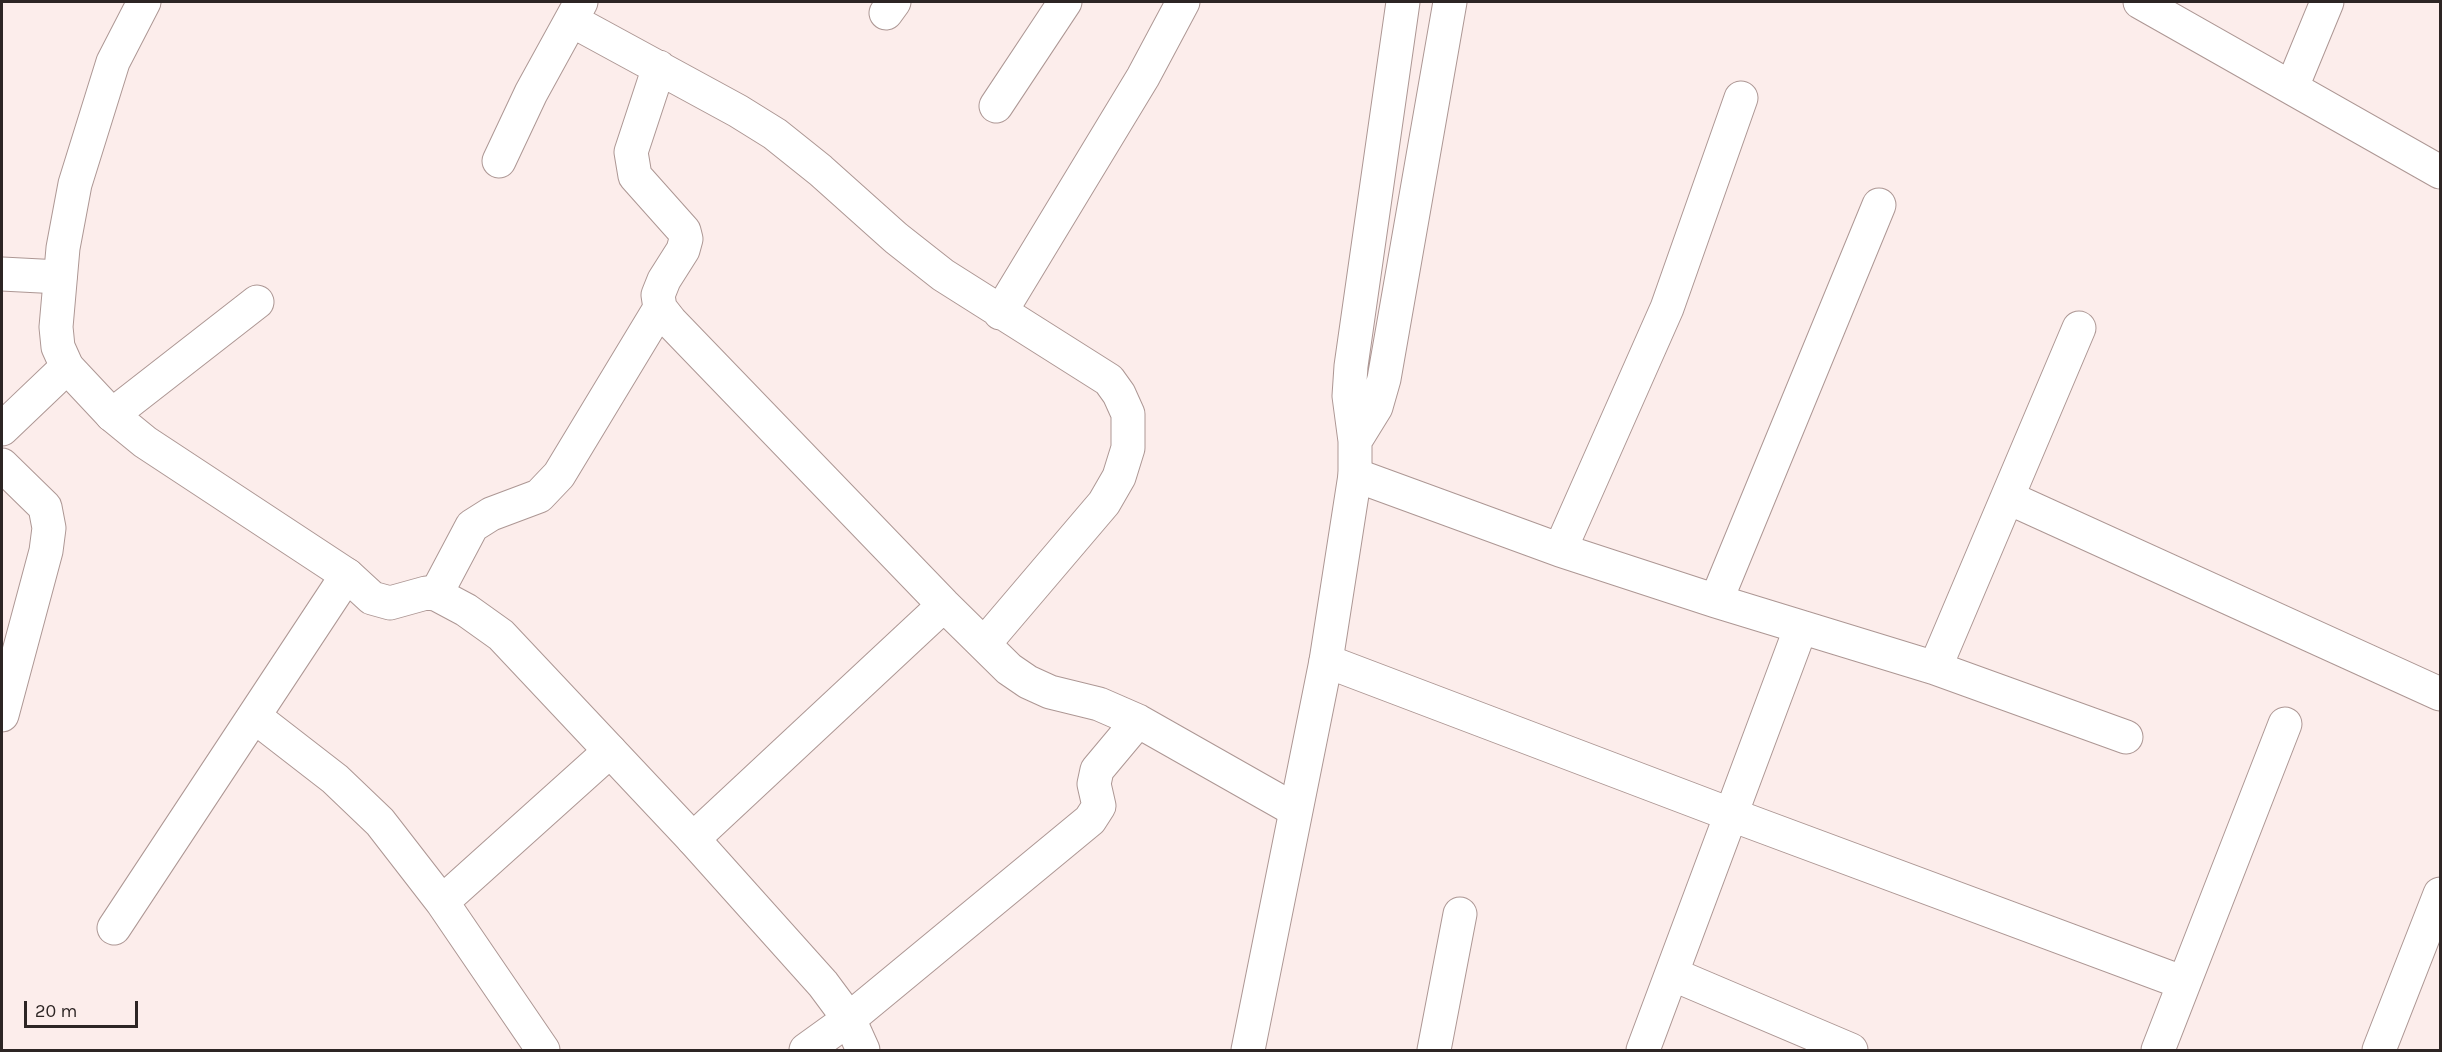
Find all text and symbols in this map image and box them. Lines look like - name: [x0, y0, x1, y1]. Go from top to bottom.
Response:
- scale bar: [27, 989, 141, 1027]
- text: 20 m: [35, 1000, 77, 1022]

